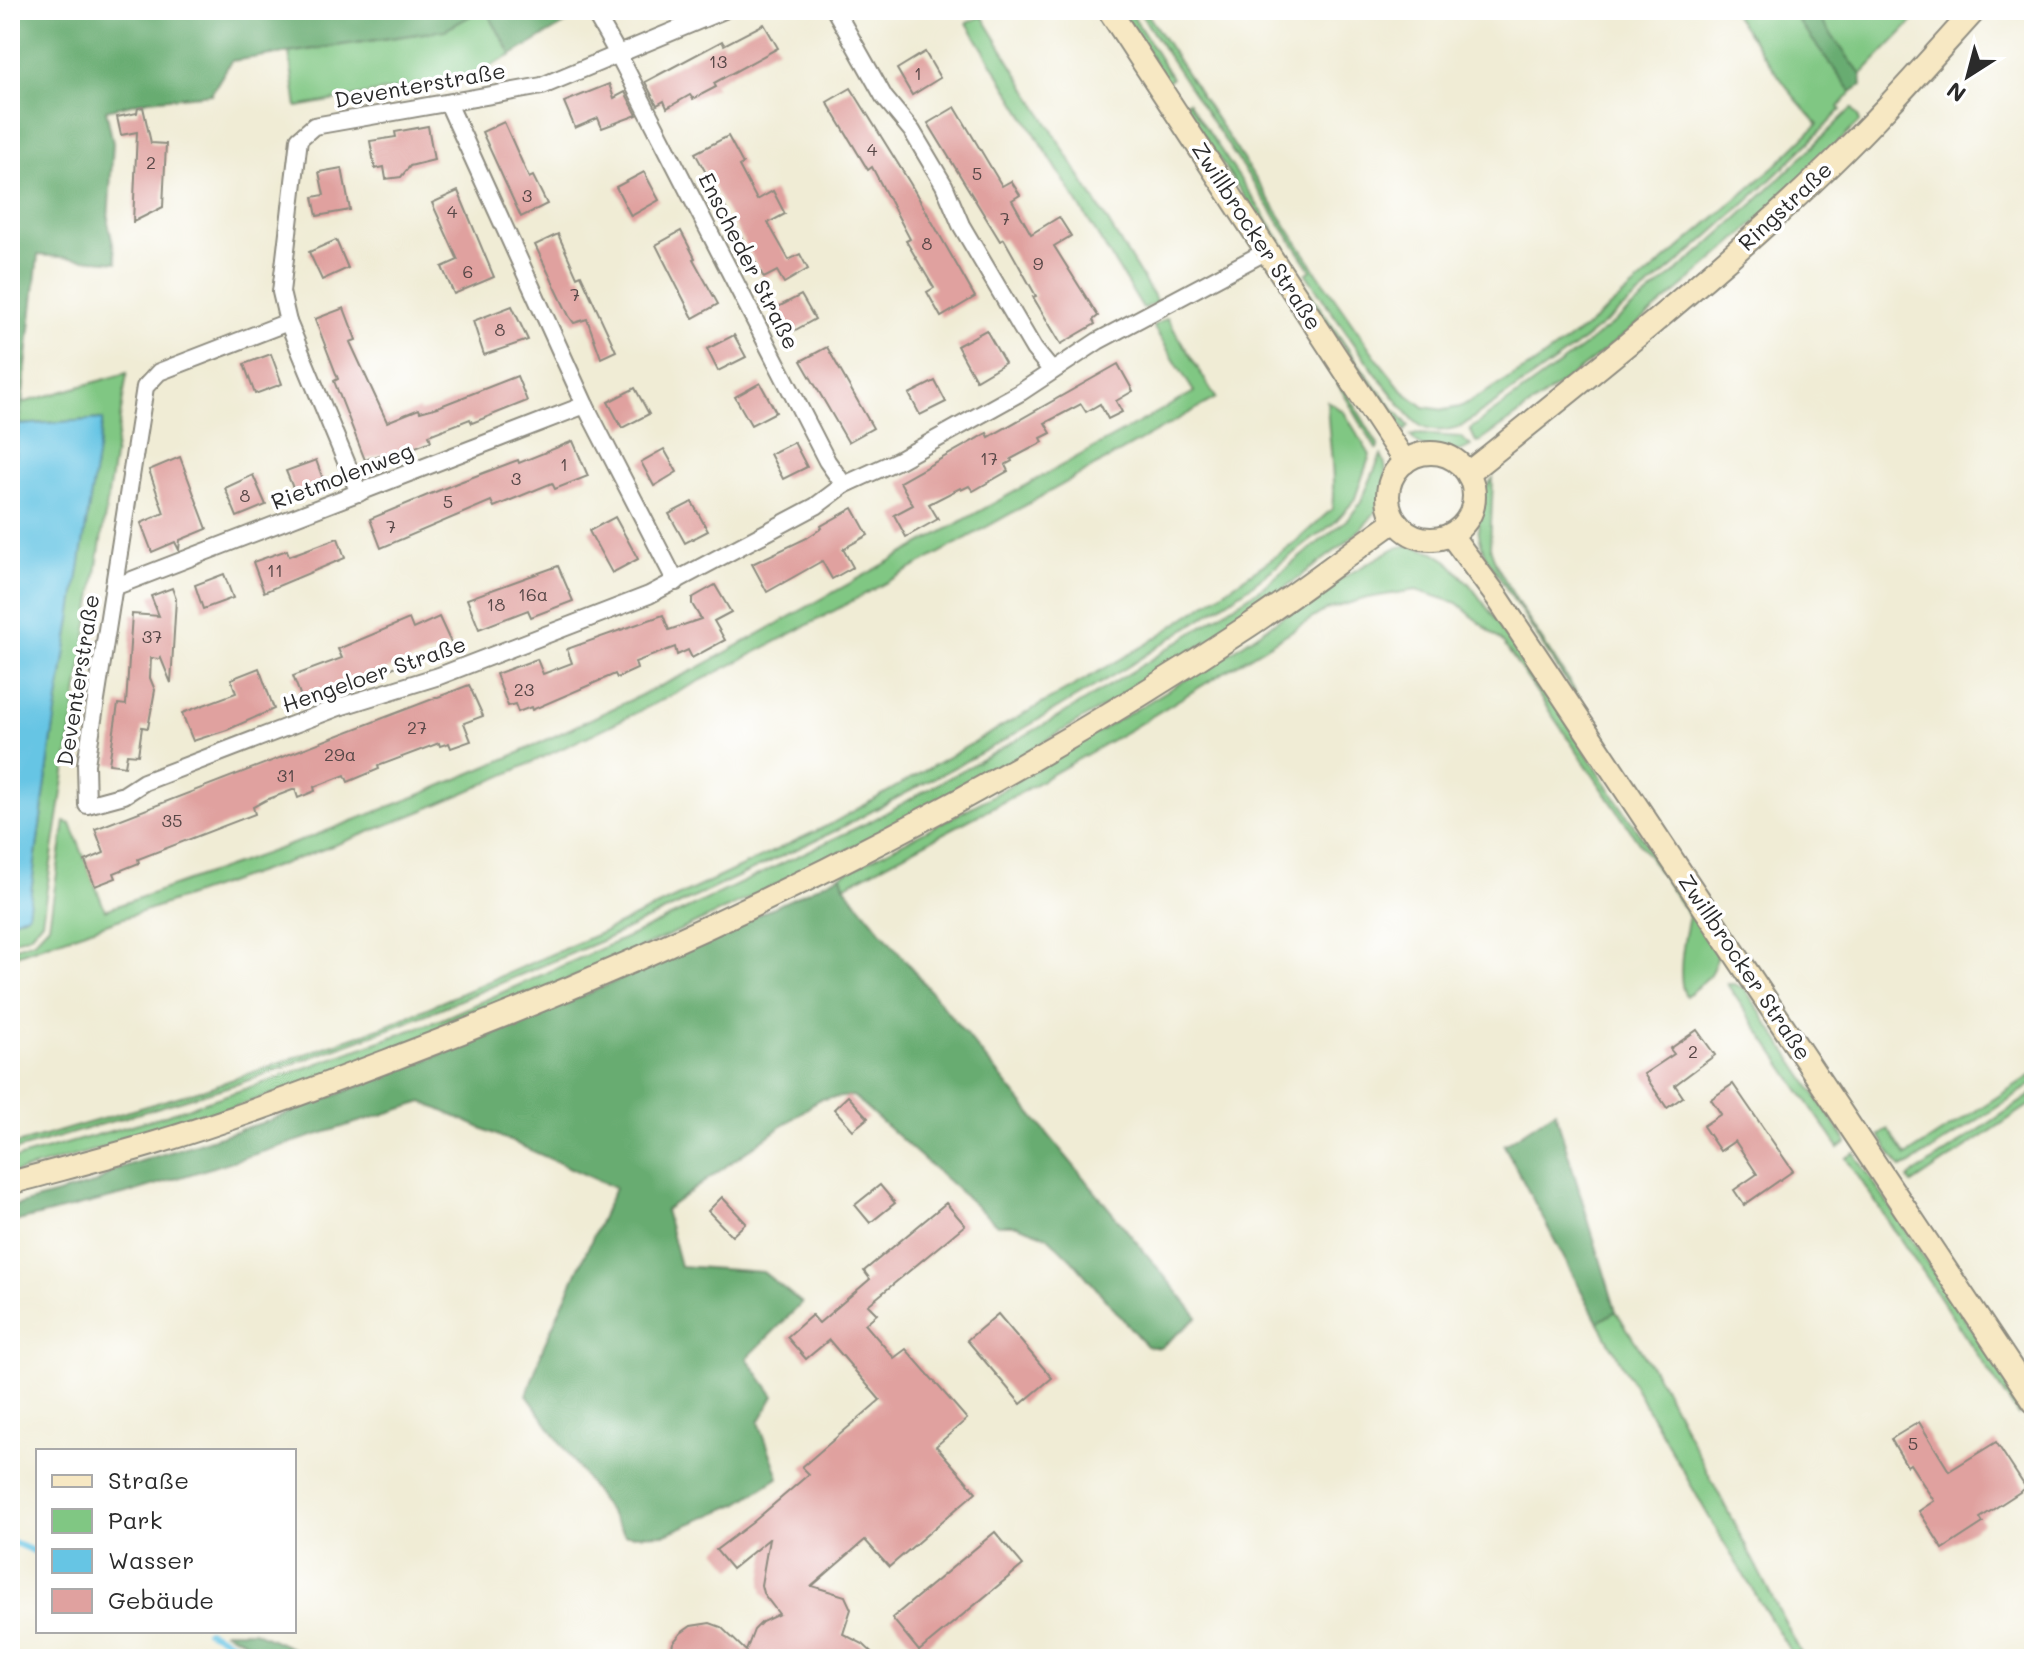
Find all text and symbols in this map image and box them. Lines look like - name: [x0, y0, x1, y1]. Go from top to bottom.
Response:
- north arrow: [1928, 36, 2008, 116]
- house number: 13: [709, 49, 727, 73]
- street label: Deventerstraße: [332, 55, 508, 114]
- house number: 1: [914, 61, 922, 85]
- text: N: [1941, 76, 1971, 109]
- street label: Zwillbrocker Straße: [1186, 136, 1329, 335]
- house number: 4: [867, 137, 878, 161]
- house number: 2: [146, 150, 156, 174]
- street label: Ringstraße: [1731, 155, 1838, 257]
- house number: 5: [972, 161, 982, 185]
- street label: Enscheder Straße: [692, 168, 807, 354]
- house number: 3: [522, 183, 532, 207]
- house number: 4: [447, 199, 458, 223]
- house number: 7: [1000, 206, 1010, 230]
- house number: 8: [922, 231, 933, 255]
- house number: 9: [1033, 251, 1044, 275]
- house number: 6: [463, 259, 473, 283]
- house number: 7: [570, 282, 580, 306]
- house number: 8: [495, 317, 506, 341]
- street label: Rietmolenweg: [267, 435, 417, 516]
- house number: 17: [980, 446, 998, 470]
- house number: 1: [560, 452, 568, 476]
- house number: 3: [511, 466, 521, 490]
- house number: 8: [240, 483, 251, 507]
- house number: 5: [443, 489, 453, 513]
- house number: 7: [386, 514, 396, 538]
- house number: 11: [267, 558, 283, 582]
- house number: 16a: [518, 582, 548, 606]
- street label: Deventerstraße: [50, 592, 105, 768]
- house number: 18: [487, 592, 506, 616]
- house number: 37: [142, 624, 162, 648]
- street label: Hengeloer Straße: [278, 628, 470, 719]
- house number: 23: [514, 677, 534, 701]
- house number: 27: [407, 715, 427, 739]
- house number: 29a: [324, 742, 356, 766]
- house number: 31: [277, 763, 295, 787]
- house number: 35: [161, 808, 183, 832]
- street label: Zwillbrocker Straße: [1672, 868, 1819, 1065]
- house number: 2: [1688, 1039, 1698, 1063]
- house number: 5: [1908, 1431, 1918, 1455]
- legend: [36, 1449, 296, 1633]
- text: Straße: [108, 1464, 189, 1495]
- text: Park: [108, 1504, 162, 1535]
- text: Wasser: [108, 1544, 194, 1575]
- text: Gebäude: [108, 1584, 214, 1615]

